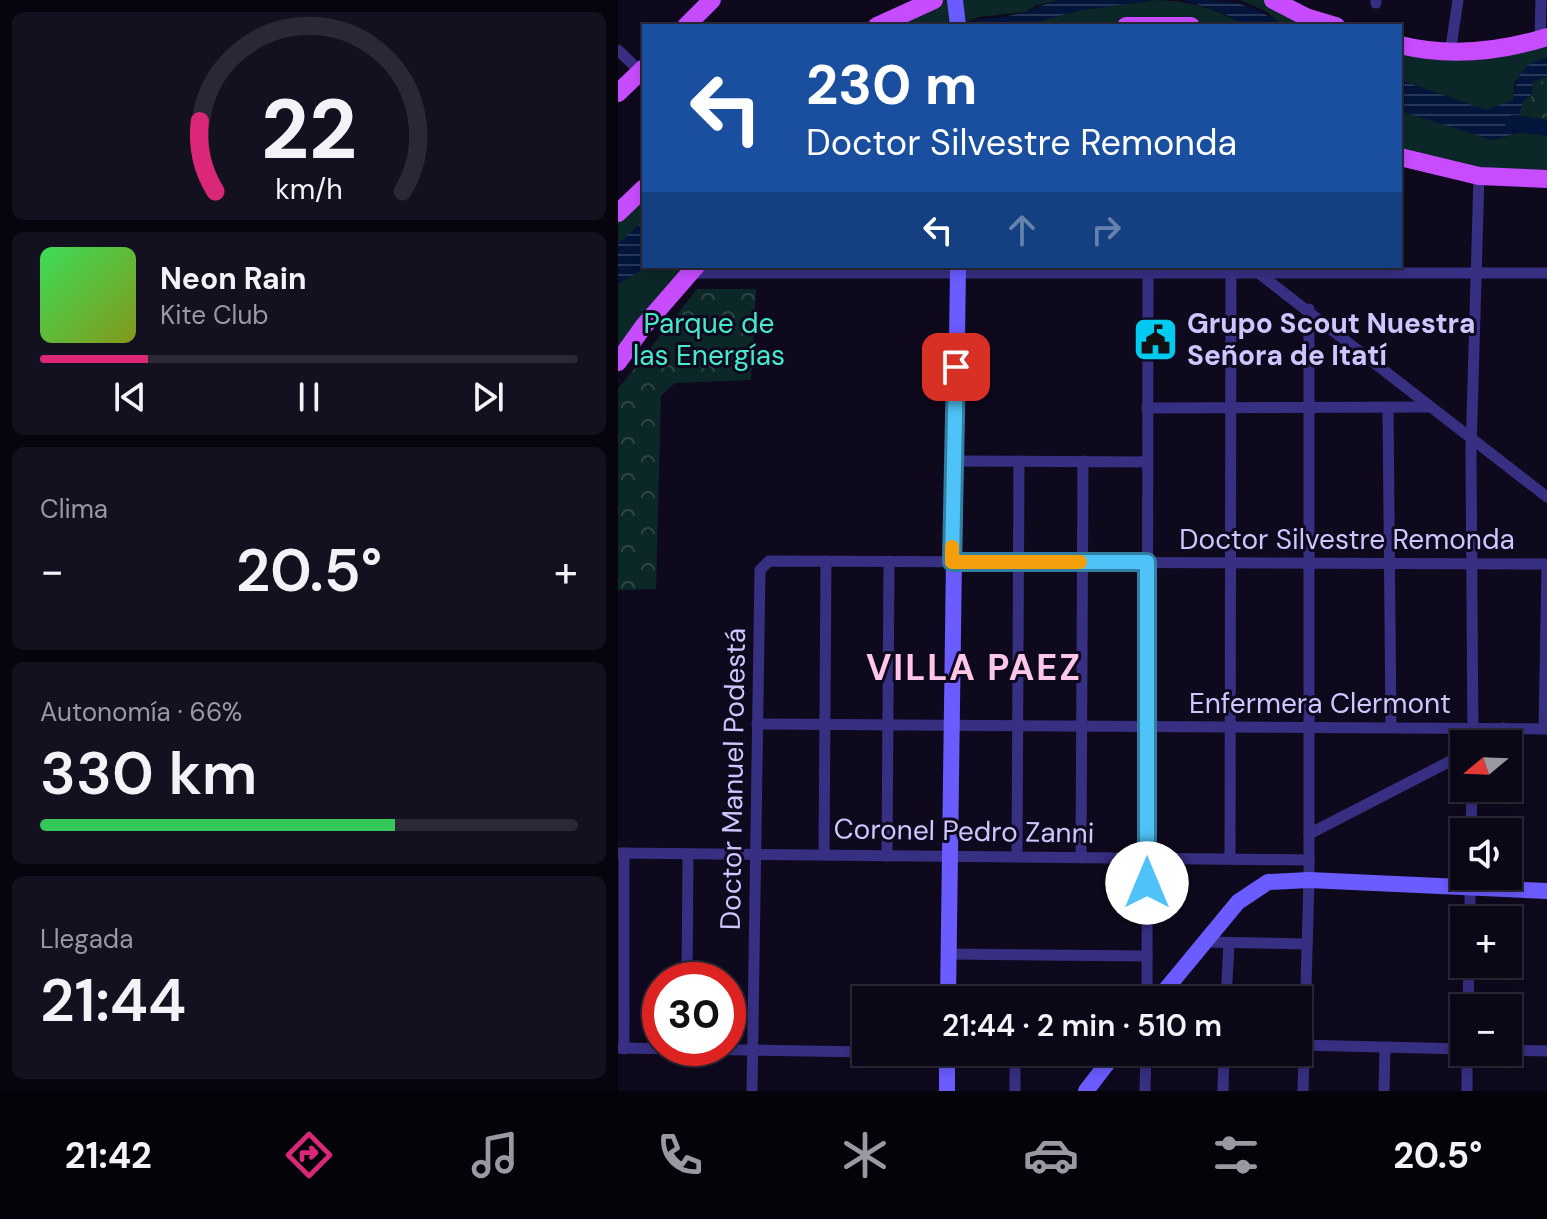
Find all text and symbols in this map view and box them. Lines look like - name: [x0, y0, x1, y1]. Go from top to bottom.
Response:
- text: 230 m: [806, 48, 977, 121]
- icon: left: [674, 56, 778, 160]
- text: 22: [261, 75, 357, 184]
- text: Doctor Silvestre Remonda: [806, 119, 1237, 166]
- text: km/h: [275, 171, 343, 208]
- icon: left: [916, 208, 960, 252]
- icon: ahead: [1000, 208, 1044, 252]
- icon: right: [1084, 208, 1128, 252]
- text: Neon Rain: [160, 259, 306, 298]
- text: Kite Club: [160, 298, 269, 332]
- park label: Parque de las Energías: [633, 305, 785, 374]
- place label: Grupo Scout Nuestra Señora de Itatí: [1187, 305, 1475, 374]
- public building icon: Grupo Scout Nuestra Señora de Itatí: [1132, 315, 1180, 363]
- pin: [922, 333, 990, 401]
- icon: arrive: [934, 345, 978, 389]
- icon: previous: [108, 375, 152, 419]
- icon: pause: [287, 375, 331, 419]
- icon: next: [466, 375, 510, 419]
- text: Clima: [40, 492, 108, 526]
- street label: Doctor Silvestre Remonda: [1179, 521, 1515, 558]
- text: 20.5°: [236, 531, 382, 610]
- text: −: [40, 542, 64, 600]
- text: +: [554, 542, 578, 600]
- street label: Doctor Manuel Podestá: [712, 628, 754, 930]
- district label: VILLA PAEZ: [866, 644, 1082, 691]
- street label: Enfermera Clermont: [1189, 685, 1451, 722]
- text: Autonomía · 66%: [40, 695, 242, 729]
- north arrow: [1450, 730, 1522, 802]
- map controls: [1450, 730, 1522, 1066]
- text: 330 km: [40, 734, 257, 813]
- street label: Coronel Pedro Zanni: [833, 810, 1095, 852]
- button: sound: [1450, 818, 1522, 890]
- position arrow: [1105, 841, 1189, 925]
- button: +: [1450, 906, 1522, 978]
- text: Llegada: [40, 922, 133, 956]
- text: 21:44: [40, 961, 186, 1040]
- speed limit sign: 30: [642, 962, 746, 1066]
- button: −: [1450, 994, 1522, 1066]
- text: 21:44 · 2 min · 510 m: [942, 1006, 1222, 1045]
- icon: directions: [281, 1127, 337, 1183]
- icon: music: [467, 1127, 523, 1183]
- icon: phone: [652, 1127, 708, 1183]
- icon: climate: [837, 1127, 893, 1183]
- icon: car: [1023, 1127, 1079, 1183]
- icon: filters: [1208, 1127, 1264, 1183]
- text: 21:42: [65, 1132, 152, 1179]
- text: 20.5°: [1393, 1132, 1482, 1179]

